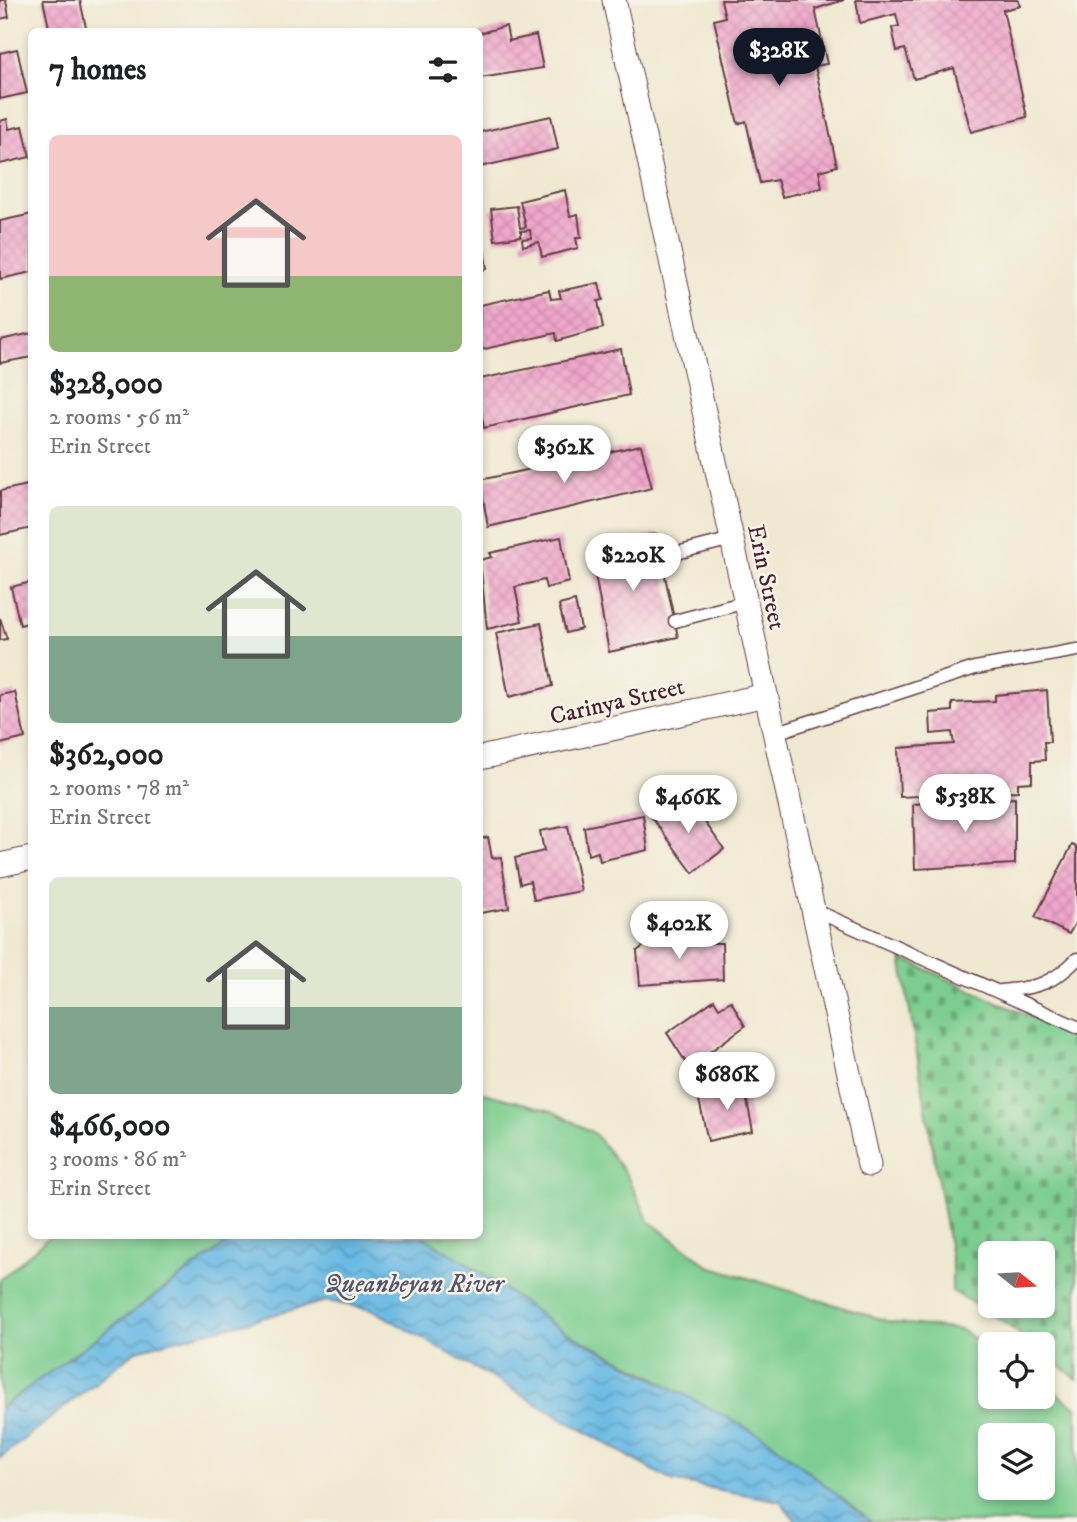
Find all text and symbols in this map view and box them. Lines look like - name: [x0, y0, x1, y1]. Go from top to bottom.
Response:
- pin: $328K: [730, 28, 828, 88]
- text: $328K: [749, 36, 809, 65]
- icon: filters: [424, 51, 462, 89]
- text: 7 homes: [49, 52, 146, 89]
- icon: home: [193, 180, 319, 306]
- text: $328,000: [49, 366, 163, 403]
- text: 2 rooms · 56 m²: [49, 403, 189, 432]
- pin: $362K: [515, 426, 613, 485]
- text: Erin Street: [49, 432, 151, 461]
- text: $362K: [534, 433, 594, 462]
- street label: Erin Street: [740, 522, 792, 633]
- pin: $220K: [584, 534, 682, 593]
- text: $220K: [601, 541, 665, 570]
- icon: home: [193, 551, 319, 677]
- street label: Carinya Street: [547, 672, 688, 732]
- text: $362,000: [49, 737, 164, 774]
- text: 2 rooms · 78 m²: [49, 774, 189, 803]
- pin: $538K: [916, 774, 1014, 834]
- pin: $466K: [639, 776, 737, 835]
- text: $538K: [935, 782, 995, 811]
- text: $466K: [655, 783, 721, 812]
- text: Erin Street: [49, 803, 151, 832]
- pin: $402K: [630, 902, 728, 961]
- text: $402K: [646, 909, 712, 938]
- icon: home: [193, 922, 319, 1048]
- pin: $686K: [678, 1052, 776, 1112]
- text: $686K: [695, 1060, 759, 1089]
- text: $466,000: [49, 1108, 170, 1145]
- text: 3 rooms · 86 m²: [49, 1145, 186, 1174]
- text: Erin Street: [49, 1174, 151, 1203]
- north arrow: [978, 1241, 1055, 1318]
- map controls: [978, 1241, 1055, 1500]
- water label: Queanbeyan River: [324, 1268, 505, 1301]
- button: locate: [978, 1332, 1055, 1409]
- button: layers: [978, 1423, 1055, 1500]

